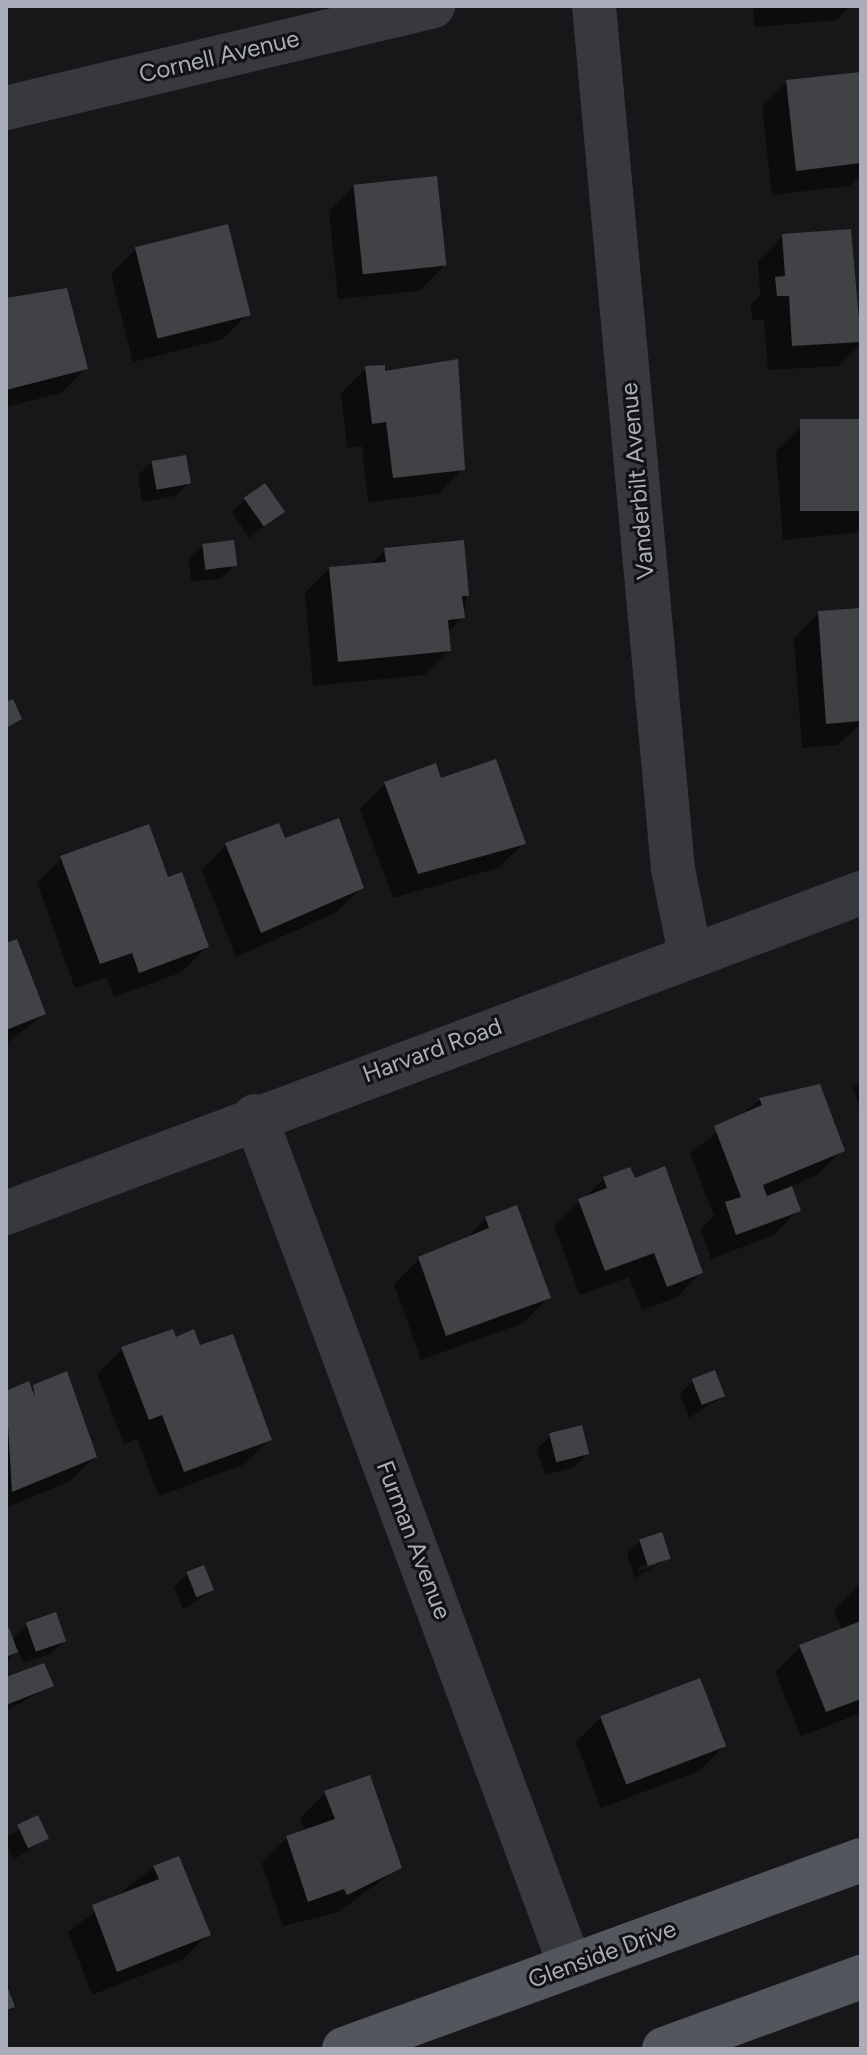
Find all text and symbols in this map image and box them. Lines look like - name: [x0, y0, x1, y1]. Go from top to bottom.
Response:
- street label: Cornell Avenue: [136, 24, 302, 88]
- street label: Vanderbilt Avenue: [614, 381, 660, 581]
- street label: Harvard Road: [358, 1011, 506, 1089]
- street label: Furman Avenue: [371, 1457, 457, 1623]
- street label: Glenside Drive: [524, 1914, 680, 1994]

